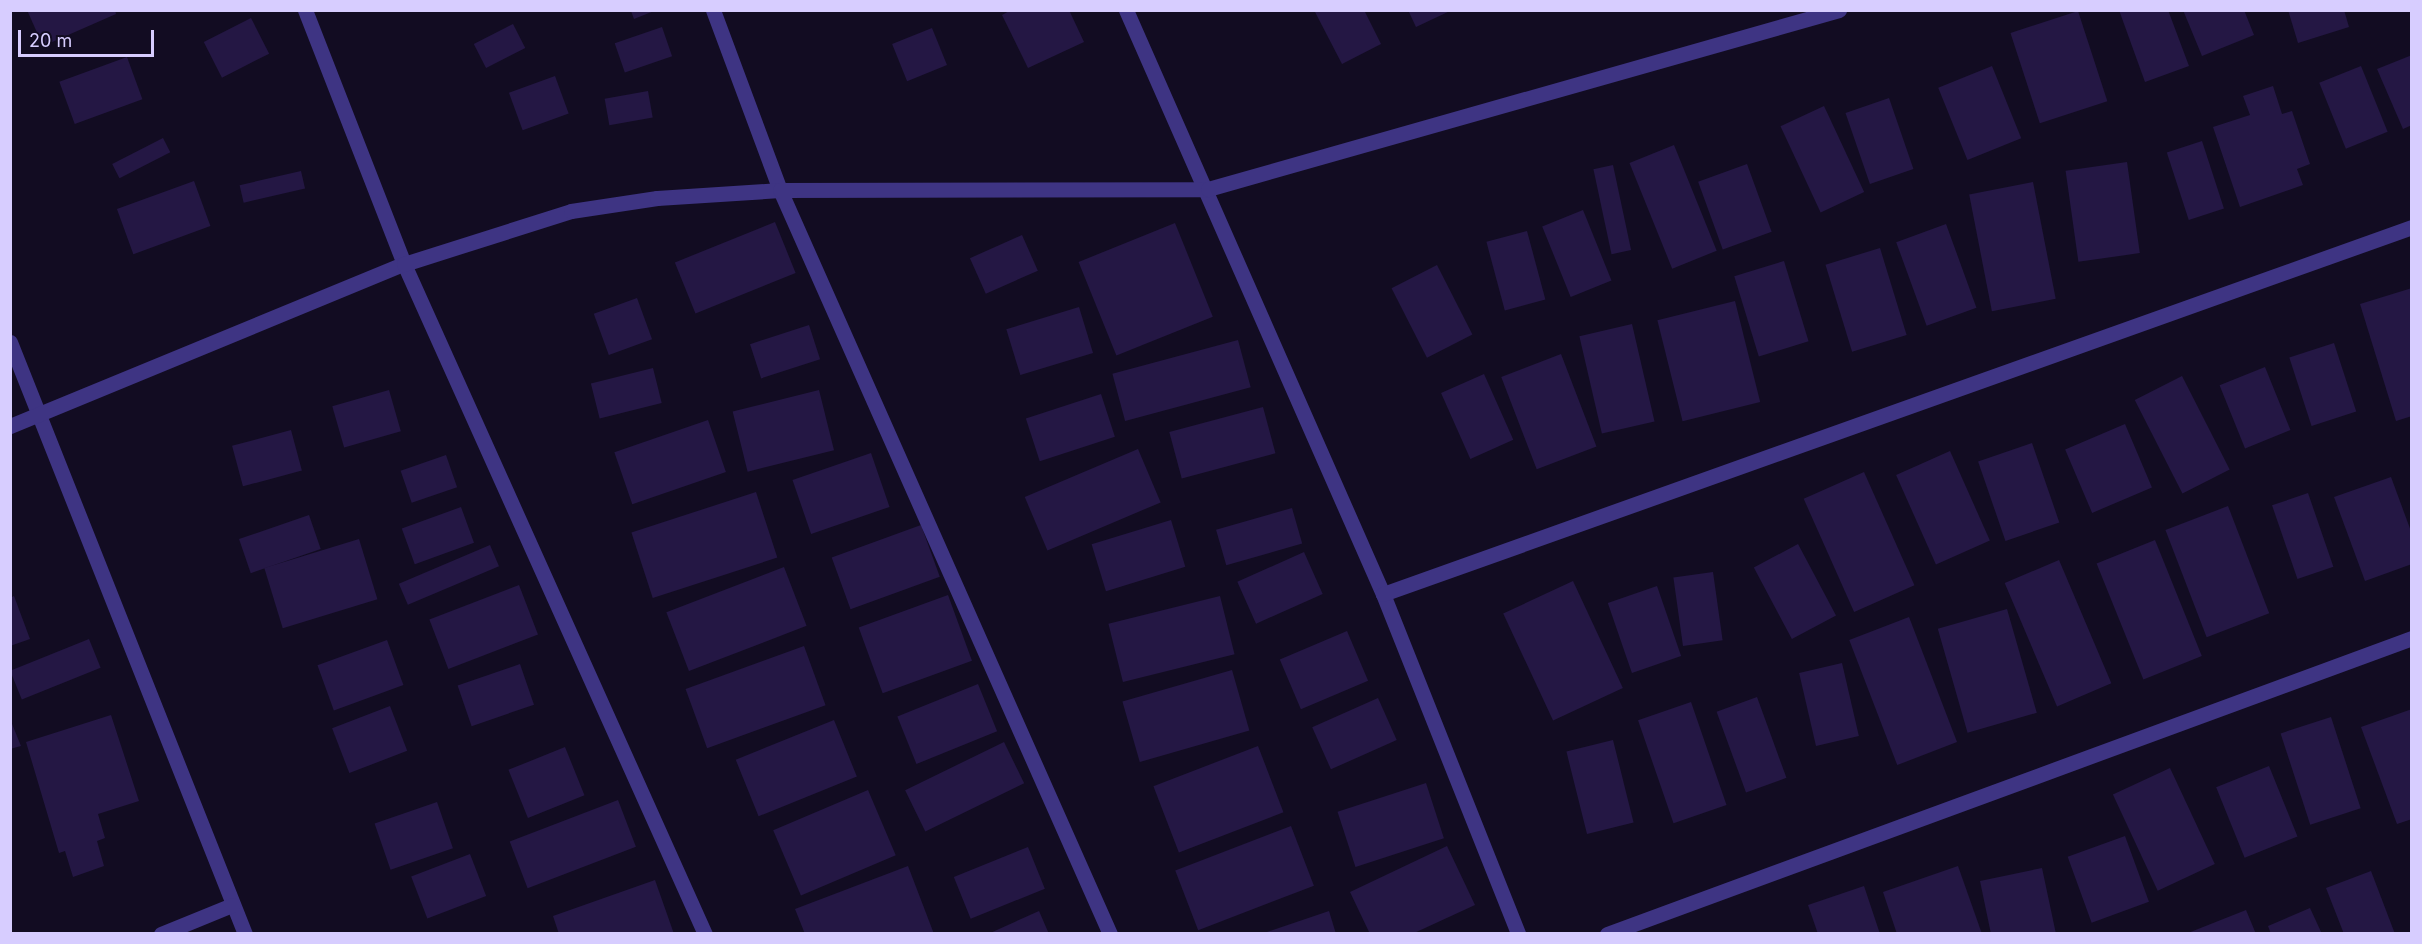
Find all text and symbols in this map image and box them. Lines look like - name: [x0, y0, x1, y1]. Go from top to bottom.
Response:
- scale bar: [21, 18, 158, 56]
- text: 20 m: [29, 30, 72, 51]

